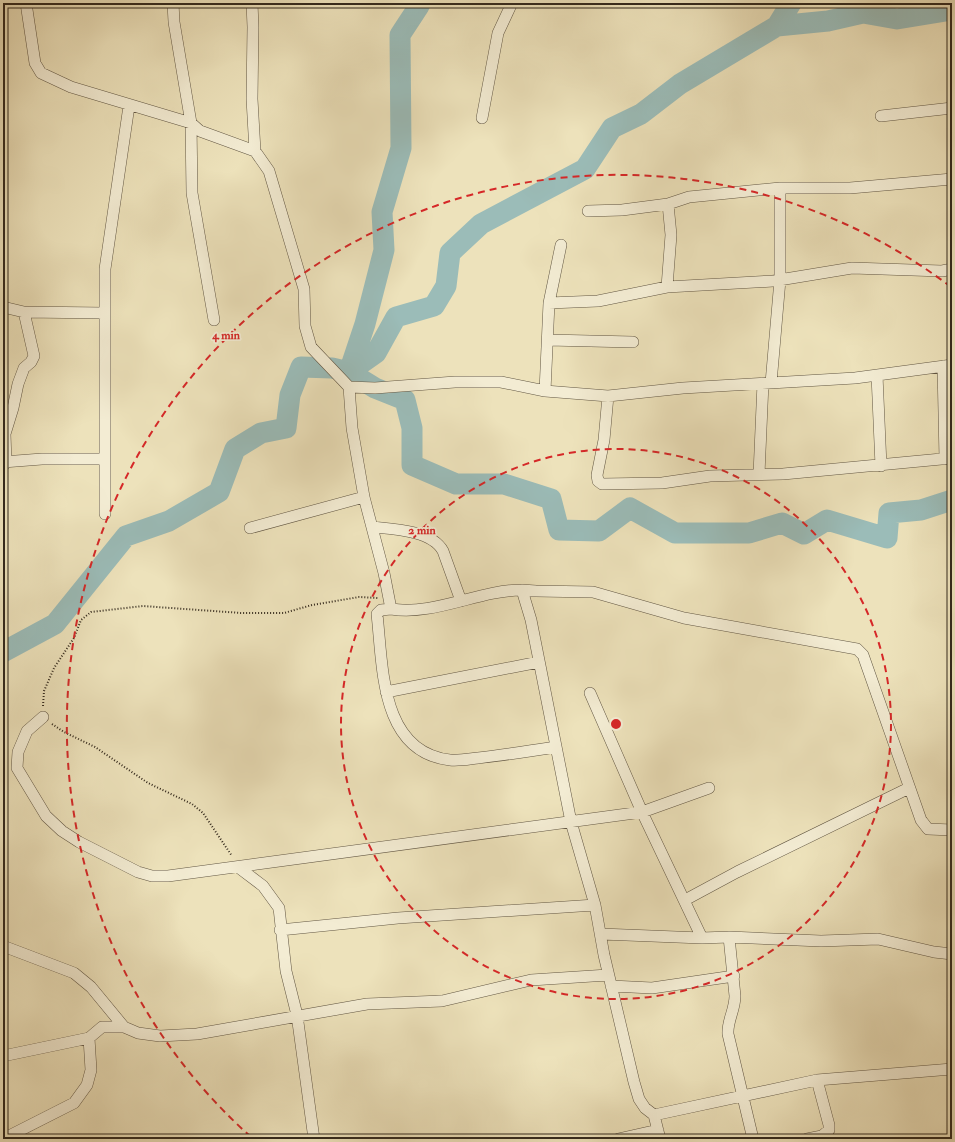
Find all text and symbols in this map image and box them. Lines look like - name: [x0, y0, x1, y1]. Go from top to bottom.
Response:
- text: 4 min: [211, 328, 241, 343]
- text: 2 min: [408, 523, 436, 538]
- centre of rings: [609, 717, 623, 731]

